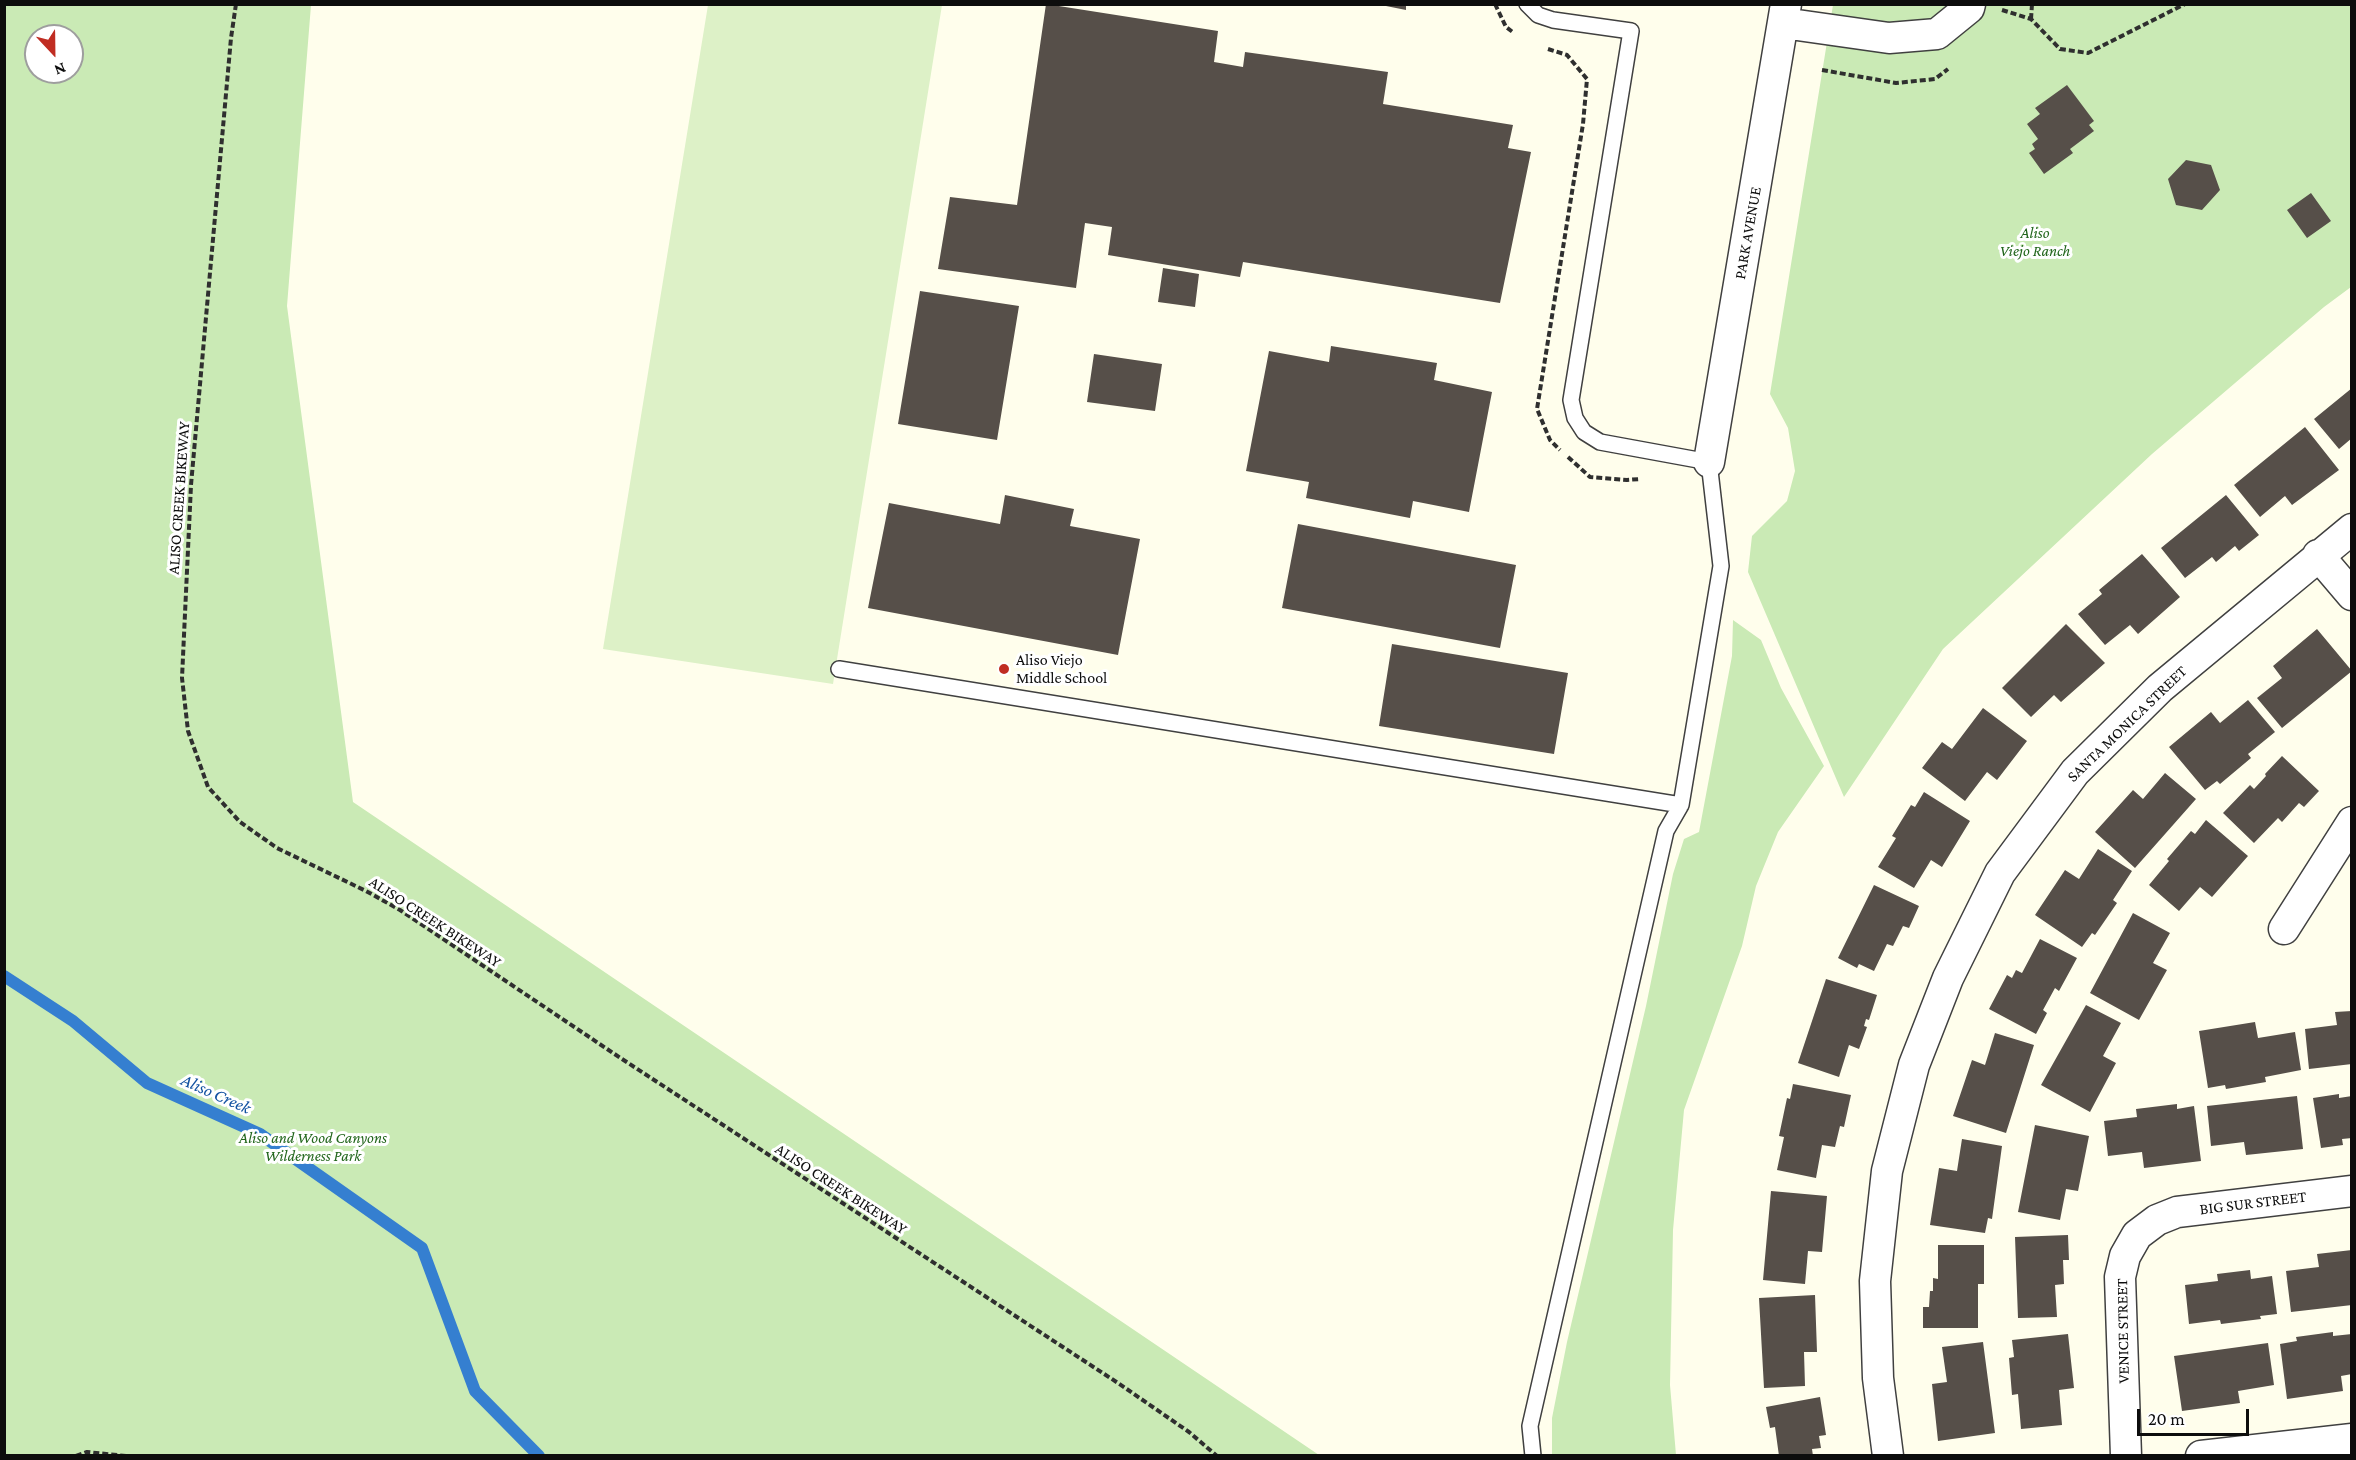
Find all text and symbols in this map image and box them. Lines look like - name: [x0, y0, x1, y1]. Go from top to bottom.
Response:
- north arrow: [24, 24, 84, 84]
- text: N: [52, 59, 68, 79]
- street label: PARK AVENUE: [1730, 185, 1766, 281]
- park label: Aliso Viejo Ranch: [2000, 223, 2070, 261]
- street label: ALISO CREEK BIKEWAY: [164, 421, 194, 575]
- place label: Aliso Viejo Middle School: [1016, 650, 1107, 688]
- marker: Aliso Viejo Middle School: [997, 662, 1011, 676]
- street label: SANTA MONICA STREET: [2063, 662, 2191, 786]
- street label: ALISO CREEK BIKEWAY: [366, 872, 504, 972]
- water label: Aliso Creek: [178, 1069, 254, 1119]
- park label: Aliso and Wood Canyons Wilderness Park: [239, 1128, 387, 1166]
- street label: ALISO CREEK BIKEWAY: [772, 1139, 910, 1239]
- street label: BIG SUR STREET: [2198, 1187, 2308, 1219]
- street label: VENICE STREET: [2112, 1278, 2134, 1384]
- scale bar: [2140, 1397, 2252, 1435]
- text: 20 m: [2148, 1409, 2185, 1429]

